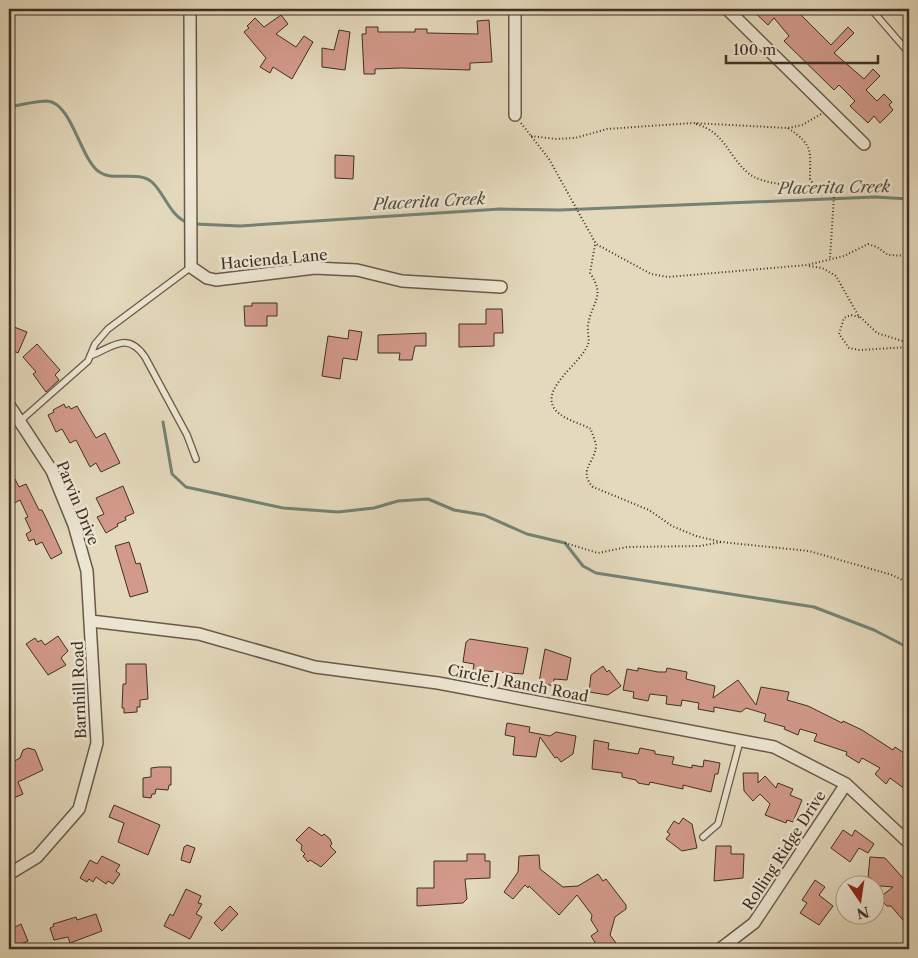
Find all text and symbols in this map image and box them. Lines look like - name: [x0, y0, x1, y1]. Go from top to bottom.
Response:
- scale bar: [726, 32, 878, 64]
- text: 100 m: [733, 40, 776, 59]
- water label: Placerita Creek: [776, 176, 891, 198]
- water label: Placerita Creek: [370, 188, 486, 214]
- street label: Hacienda Lane: [220, 245, 328, 273]
- street label: Parvin Drive: [53, 458, 103, 548]
- street label: Barnhill Road: [68, 641, 90, 739]
- street label: Circle J Ranch Road: [446, 660, 590, 706]
- street label: Rolling Ridge Drive: [738, 787, 830, 913]
- north arrow: [836, 876, 886, 926]
- text: N: [855, 903, 871, 923]

